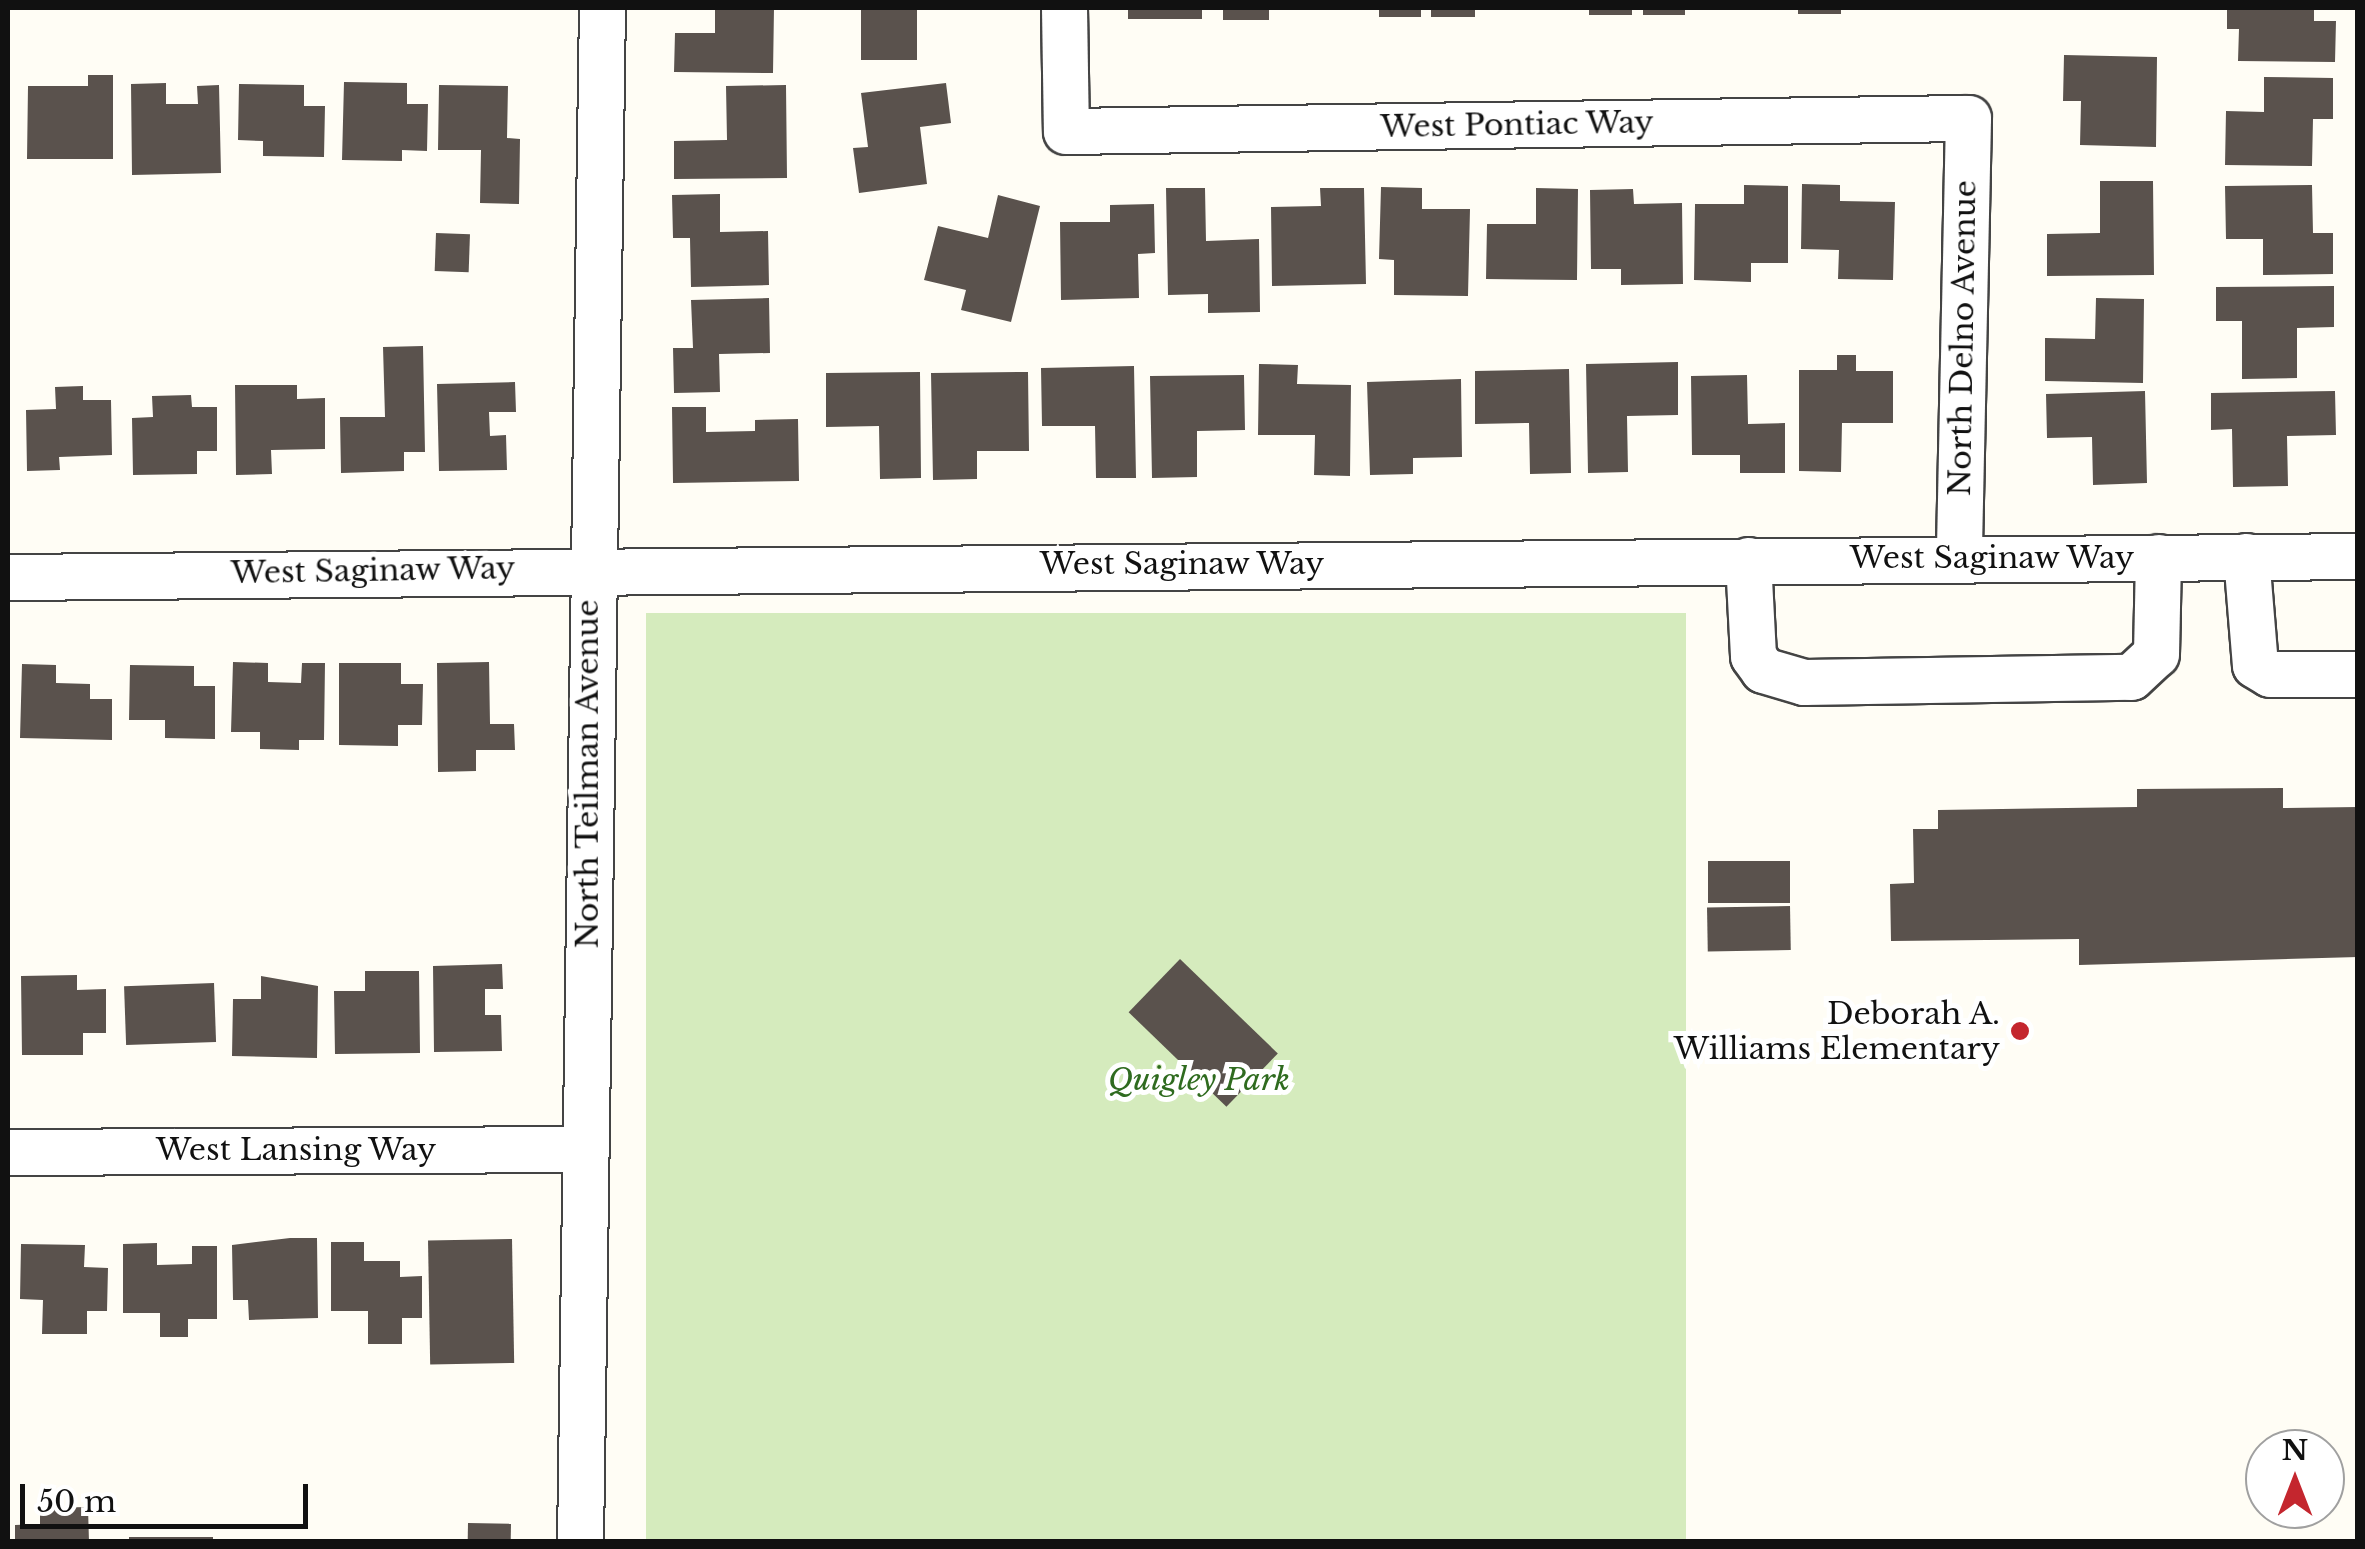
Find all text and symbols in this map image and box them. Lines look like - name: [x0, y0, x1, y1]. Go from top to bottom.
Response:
- street label: West Pontiac Way: [1380, 105, 1654, 145]
- street label: North Delno Avenue: [1942, 179, 1984, 497]
- street label: West Saginaw Way: [1849, 540, 2135, 576]
- street label: West Saginaw Way: [1039, 546, 1325, 582]
- street label: West Saginaw Way: [229, 551, 517, 591]
- street label: North Teilman Avenue: [570, 598, 606, 950]
- place label: Deborah A. Williams Elementary: [1674, 996, 2000, 1066]
- marker: Deborah A. Williams Elementary: [2009, 1020, 2031, 1042]
- park label: Quigley Park: [1108, 1062, 1290, 1098]
- street label: West Lansing Way: [155, 1132, 437, 1168]
- north arrow: [2245, 1429, 2345, 1529]
- text: N: [2282, 1433, 2308, 1468]
- scale bar: [25, 1464, 312, 1526]
- text: 50 m: [37, 1483, 116, 1520]

